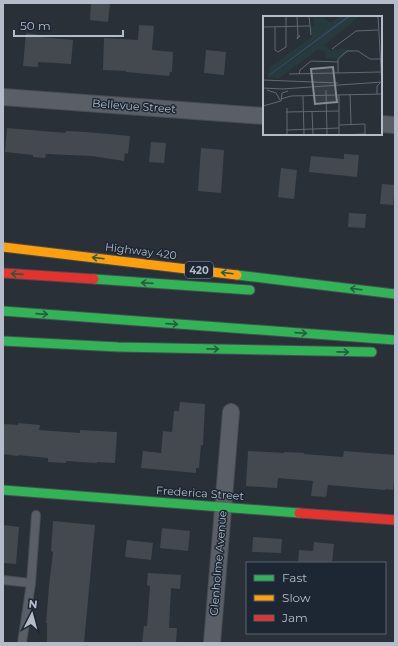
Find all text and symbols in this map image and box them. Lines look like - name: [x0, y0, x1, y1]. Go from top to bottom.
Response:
- scale bar: [14, 12, 123, 38]
- inset map: [263, 16, 382, 135]
- text: 50 m: [20, 18, 51, 33]
- street label: Bellevue Street: [92, 96, 177, 116]
- street label: Highway 420: [104, 240, 178, 262]
- one-way arrow: [92, 254, 105, 262]
- road number: 420: [185, 262, 213, 278]
- one-way arrow: [11, 270, 24, 277]
- one-way arrow: [221, 270, 234, 277]
- one-way arrow: [141, 279, 154, 286]
- one-way arrow: [350, 285, 363, 293]
- one-way arrow: [35, 311, 48, 318]
- one-way arrow: [165, 320, 178, 327]
- one-way arrow: [294, 330, 307, 337]
- one-way arrow: [206, 345, 219, 353]
- one-way arrow: [336, 348, 349, 356]
- street label: Frederica Street: [156, 483, 245, 503]
- street label: Glenholme Avenue: [206, 509, 230, 616]
- legend: [246, 562, 386, 634]
- text: Fast: [282, 570, 307, 585]
- text: Slow: [282, 590, 311, 605]
- north arrow: [12, 594, 52, 634]
- text: N: [28, 597, 38, 611]
- text: Jam: [281, 610, 308, 625]

